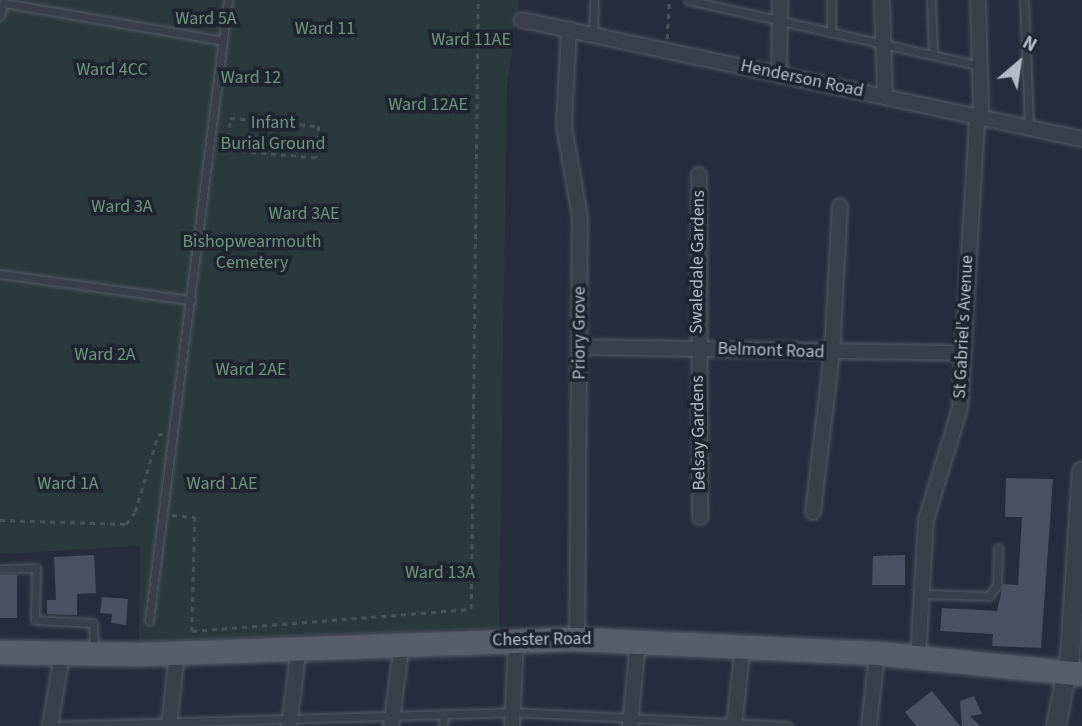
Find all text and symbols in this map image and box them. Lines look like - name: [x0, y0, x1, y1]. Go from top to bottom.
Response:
- park label: Ward 5A: [175, 8, 237, 30]
- park label: Ward 11: [295, 18, 355, 40]
- north arrow: [984, 28, 1054, 98]
- park label: Ward 11AE: [431, 29, 511, 51]
- text: N: [1017, 29, 1041, 59]
- street label: Henderson Road: [739, 55, 865, 103]
- park label: Ward 4CC: [76, 59, 148, 81]
- park label: Ward 12: [221, 67, 281, 89]
- park label: Ward 12AE: [388, 94, 468, 116]
- park label: Infant Burial Ground: [221, 113, 325, 156]
- street label: Swaledale Gardens: [686, 190, 710, 334]
- park label: Ward 3A: [91, 196, 153, 218]
- park label: Ward 3AE: [269, 203, 339, 225]
- park label: Bishopwearmouth Cemetery: [182, 232, 322, 274]
- street label: St Gabriel's Avenue: [949, 255, 979, 399]
- street label: Priory Grove: [569, 286, 591, 380]
- street label: Belmont Road: [717, 338, 825, 364]
- park label: Ward 2A: [74, 344, 136, 366]
- park label: Ward 2AE: [216, 359, 286, 381]
- street label: Belsay Gardens: [687, 375, 711, 491]
- park label: Ward 1A: [37, 473, 99, 495]
- park label: Ward 1AE: [187, 473, 257, 495]
- park label: Ward 13A: [405, 562, 475, 584]
- street label: Chester Road: [492, 628, 592, 652]

